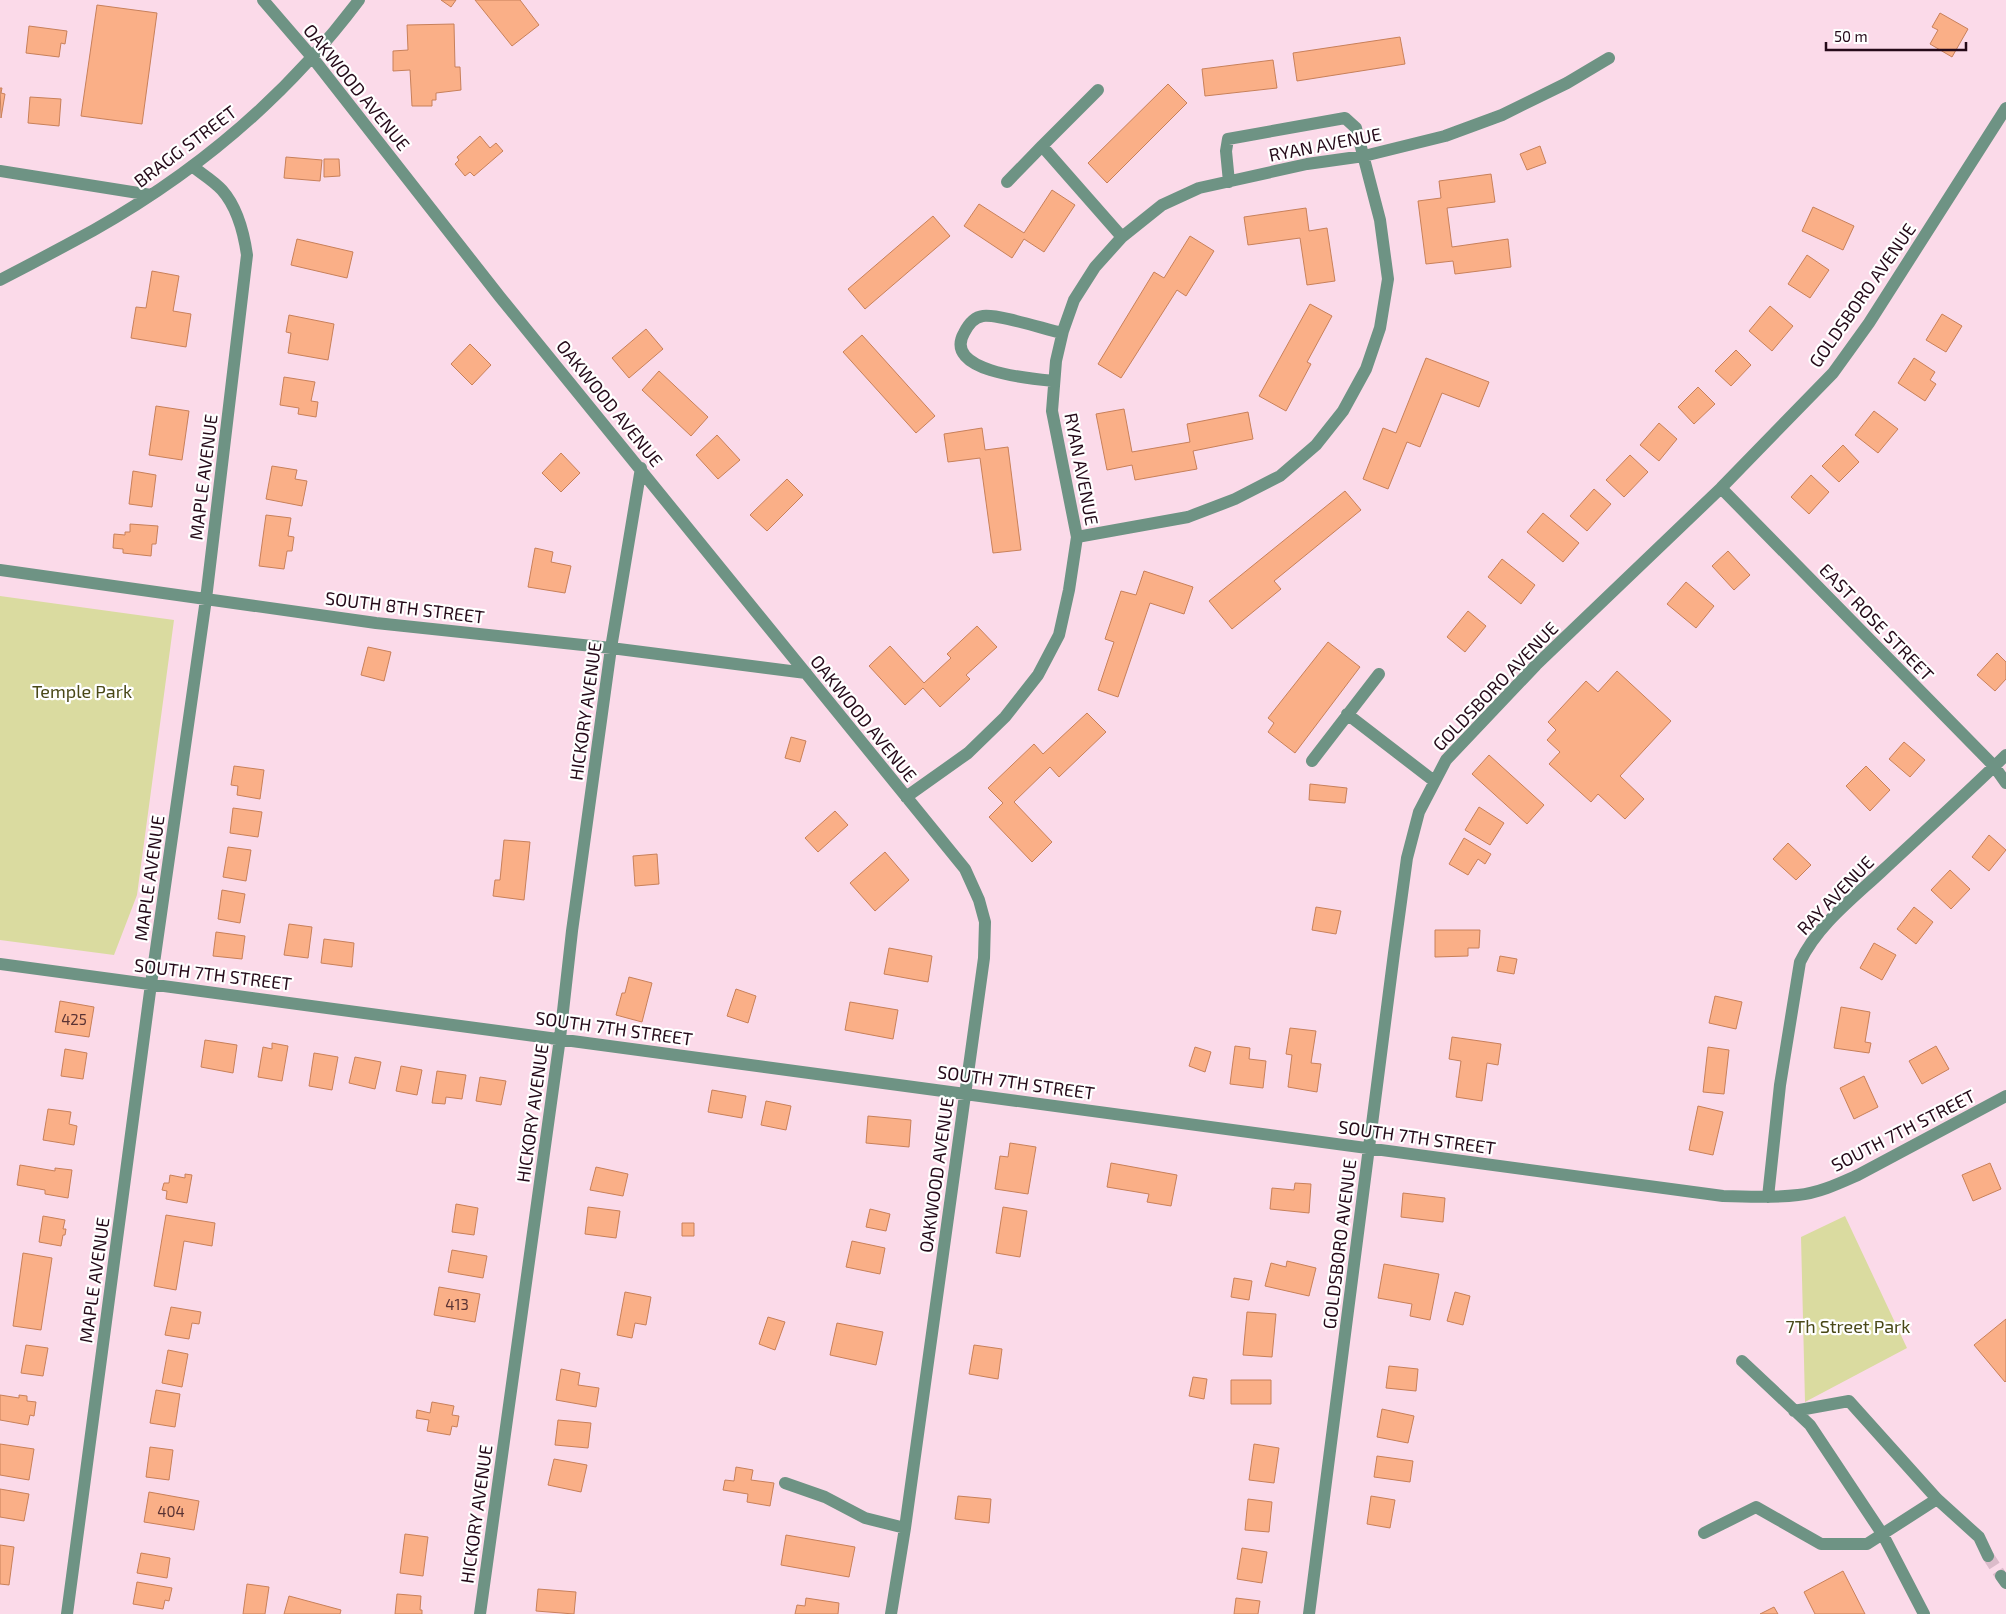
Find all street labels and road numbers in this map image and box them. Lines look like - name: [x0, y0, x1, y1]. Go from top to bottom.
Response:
- street label: OAKWOOD AVENUE: [299, 19, 415, 155]
- street label: BRAGG STREET: [130, 100, 241, 192]
- street label: RYAN AVENUE: [1267, 122, 1383, 166]
- street label: GOLDSBORO AVENUE: [1804, 219, 1920, 371]
- street label: OAKWOOD AVENUE: [552, 335, 668, 471]
- street label: RYAN AVENUE: [1060, 411, 1104, 527]
- street label: MAPLE AVENUE: [184, 413, 222, 541]
- street label: EAST ROSE STREET: [1815, 559, 1939, 686]
- street label: SOUTH 8TH STREET: [324, 586, 486, 628]
- street label: GOLDSBORO AVENUE: [1428, 617, 1562, 755]
- street label: HICKORY AVENUE: [564, 640, 606, 782]
- street label: OAKWOOD AVENUE: [806, 650, 922, 786]
- street label: MAPLE AVENUE: [129, 814, 169, 942]
- street label: RAY AVENUE: [1792, 851, 1878, 939]
- street label: SOUTH 7TH STREET: [133, 953, 294, 995]
- street label: SOUTH 7TH STREET: [534, 1006, 695, 1050]
- street label: HICKORY AVENUE: [511, 1042, 553, 1184]
- street label: SOUTH 7TH STREET: [936, 1060, 1097, 1104]
- street label: SOUTH 7TH STREET: [1827, 1084, 1979, 1176]
- street label: OAKWOOD AVENUE: [914, 1096, 958, 1254]
- street label: SOUTH 7TH STREET: [1337, 1115, 1498, 1159]
- street label: GOLDSBORO AVENUE: [1318, 1158, 1360, 1330]
- street label: MAPLE AVENUE: [74, 1216, 114, 1344]
- street label: HICKORY AVENUE: [455, 1443, 497, 1585]

